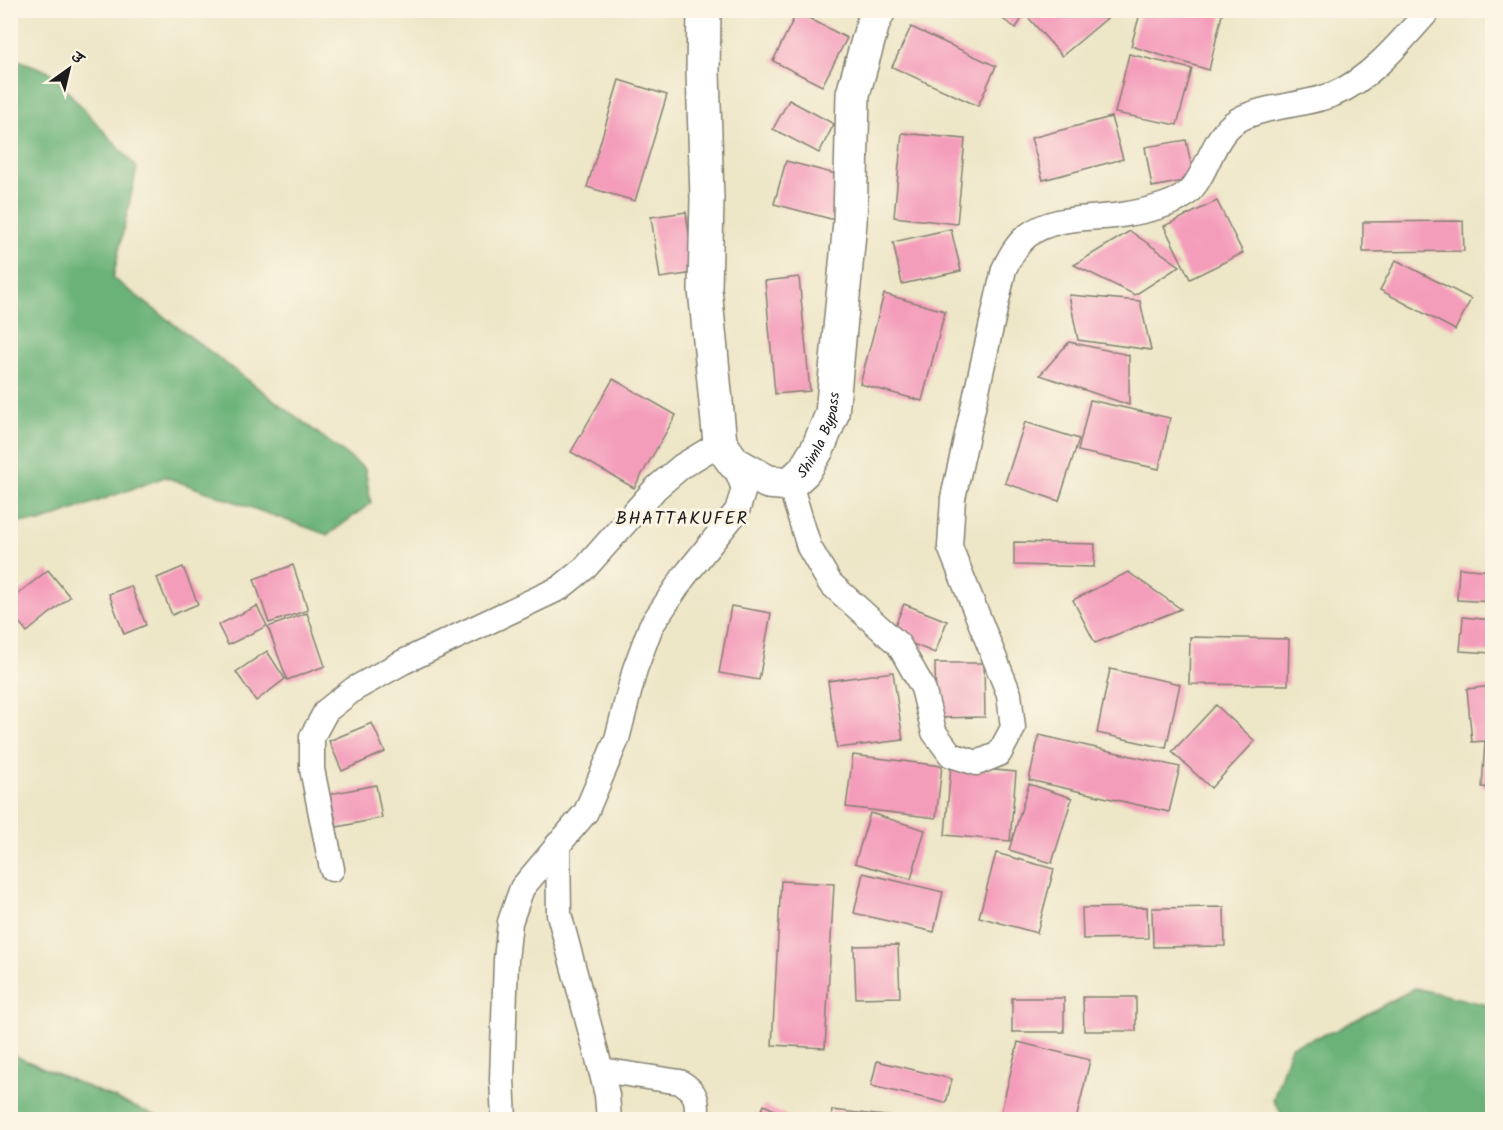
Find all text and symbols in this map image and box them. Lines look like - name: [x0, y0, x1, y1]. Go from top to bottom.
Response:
- north arrow: [39, 39, 99, 99]
- text: उ: [65, 45, 90, 73]
- street label: Shimla Bypass: [792, 391, 847, 485]
- district label: BHATTAKUFER: [615, 505, 749, 534]

